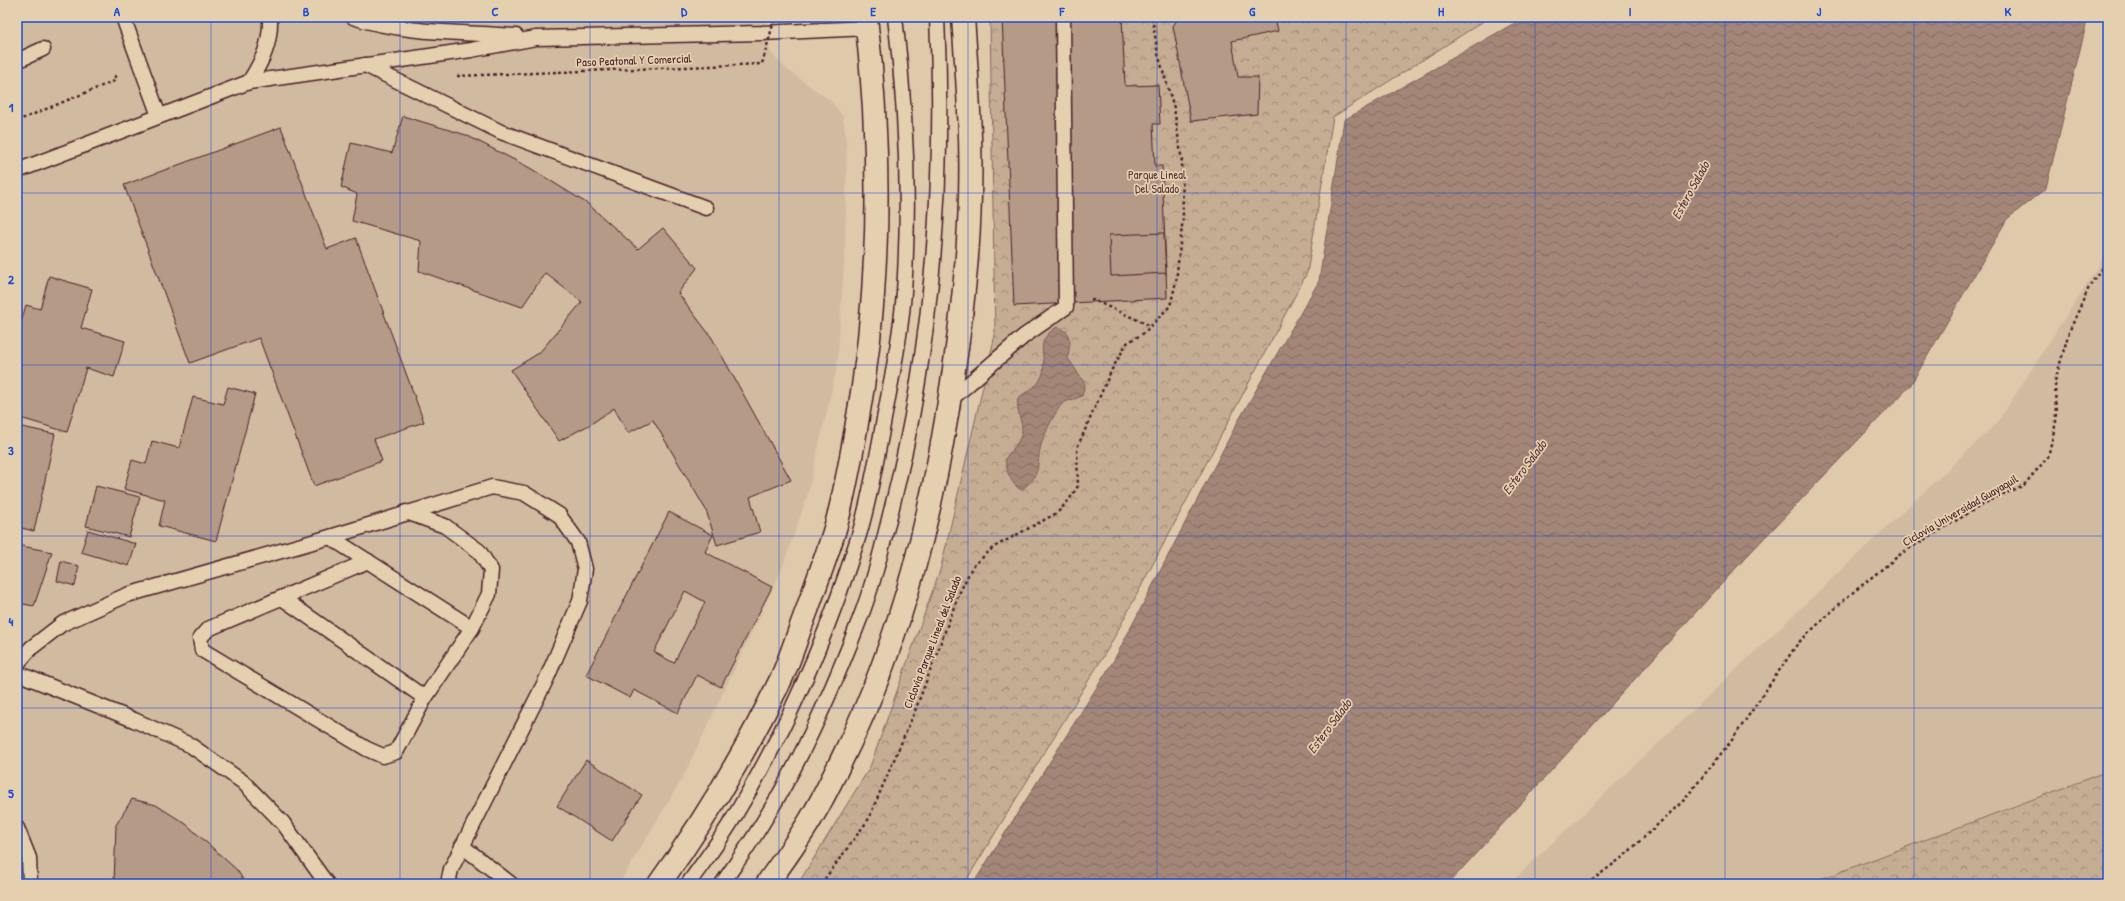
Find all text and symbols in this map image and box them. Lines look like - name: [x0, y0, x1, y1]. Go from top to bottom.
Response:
- text: A: [114, 2, 121, 20]
- text: B: [303, 2, 310, 20]
- text: C: [491, 2, 499, 20]
- text: D: [681, 2, 688, 20]
- text: E: [870, 2, 876, 20]
- text: F: [1059, 2, 1066, 20]
- text: G: [1249, 2, 1256, 20]
- text: H: [1438, 2, 1444, 20]
- text: I: [1628, 2, 1632, 20]
- text: J: [1817, 2, 1822, 20]
- text: K: [2005, 2, 2012, 20]
- street label: Paso Peatonal Y Comercial: [576, 49, 693, 71]
- text: 1: [9, 98, 14, 116]
- water label: Estero Salado: [1667, 156, 1714, 222]
- park label: Parque Lineal Del Salado: [1128, 166, 1187, 197]
- text: 2: [8, 270, 15, 288]
- water label: Estero Salado: [1498, 435, 1551, 498]
- text: 3: [8, 441, 14, 459]
- street label: Ciclovía Universidad Guayaquil: [1899, 469, 2022, 550]
- street label: Ciclovía Parque Lineal del Salado: [899, 573, 965, 711]
- text: 4: [9, 612, 14, 630]
- water label: Estero Salado: [1303, 694, 1356, 757]
- text: 5: [8, 784, 14, 802]

